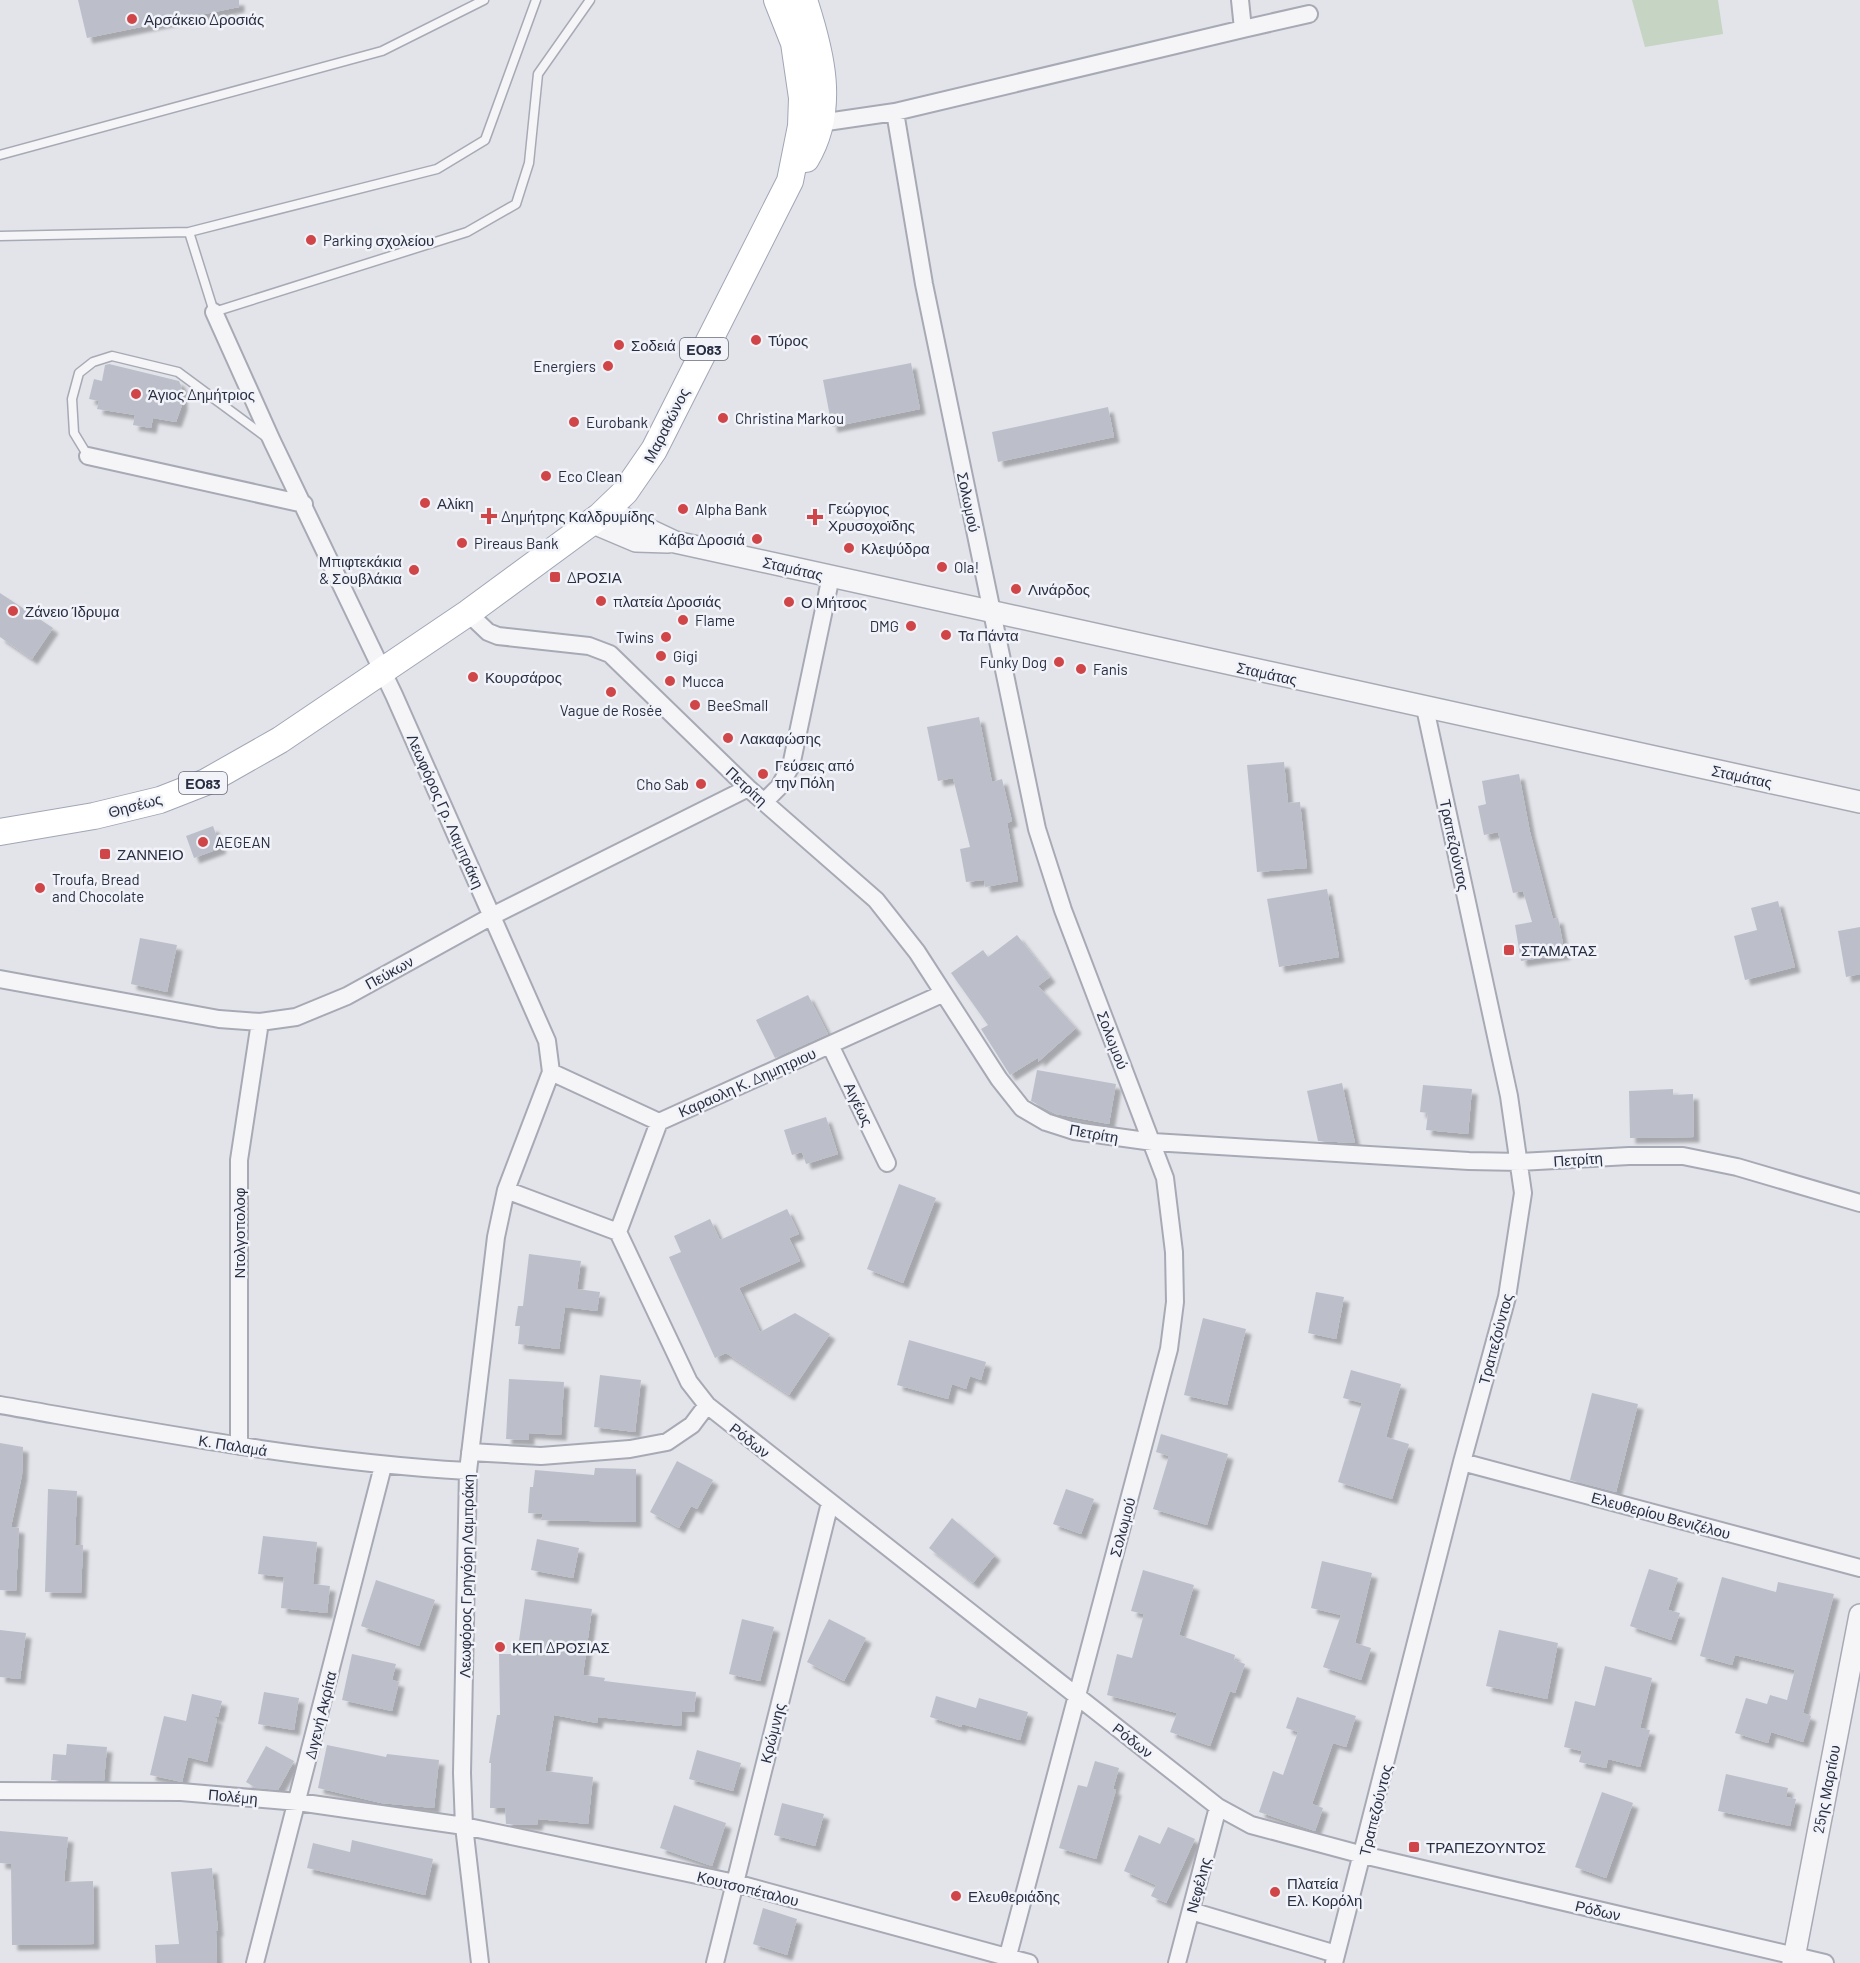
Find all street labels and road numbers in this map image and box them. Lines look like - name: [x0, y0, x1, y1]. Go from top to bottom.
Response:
- road number: ΕΟ83: [680, 338, 728, 360]
- street label: Μαραθώνος: [639, 385, 693, 465]
- street label: Σολωμού: [954, 470, 984, 534]
- street label: Σταμάτας: [761, 552, 825, 584]
- street label: Σταμάτας: [1235, 658, 1299, 688]
- street label: Λεωφόρος Γρ. Λαμπράκη: [404, 731, 488, 891]
- street label: Σταμάτας: [1710, 761, 1774, 791]
- street label: Πετρίτη: [723, 763, 771, 809]
- road number: ΕΟ83: [179, 772, 227, 794]
- street label: Θησέως: [106, 789, 164, 821]
- street label: Τραπεζούντος: [1436, 797, 1474, 893]
- street label: Πεύκων: [362, 951, 416, 993]
- street label: Σολωμού: [1094, 1008, 1132, 1072]
- street label: Καραολη Κ. Δημητριου: [675, 1044, 819, 1120]
- street label: Αιγέως: [841, 1079, 877, 1129]
- street label: Πετρίτη: [1068, 1120, 1120, 1146]
- street label: Πετρίτη: [1553, 1148, 1603, 1170]
- street label: Ντολγοπολοφ: [230, 1187, 248, 1279]
- street label: Τραπεζούντος: [1474, 1291, 1516, 1387]
- street label: Ρόδων: [726, 1419, 774, 1461]
- street label: Κ. Παλαμά: [197, 1431, 269, 1459]
- street label: Λεωφόρος Γρηγόρη Λαμπράκη: [455, 1474, 477, 1678]
- street label: Ελευθερίου Βενιζέλου: [1589, 1488, 1733, 1542]
- street label: Σολωμού: [1105, 1495, 1139, 1559]
- street label: Διγενή Ακρίτα: [300, 1669, 340, 1761]
- street label: Κρώμνης: [756, 1701, 788, 1765]
- street label: Ρόδων: [1109, 1719, 1157, 1761]
- street label: 25ης Μαρτίου: [1809, 1743, 1843, 1835]
- street label: Τραπεζούντος: [1355, 1762, 1395, 1858]
- street label: Πολέμη: [208, 1785, 258, 1807]
- street label: Νεφέλης: [1182, 1855, 1214, 1915]
- street label: Κουτσοπέταλου: [695, 1867, 801, 1909]
- street label: Ρόδων: [1574, 1896, 1622, 1924]

